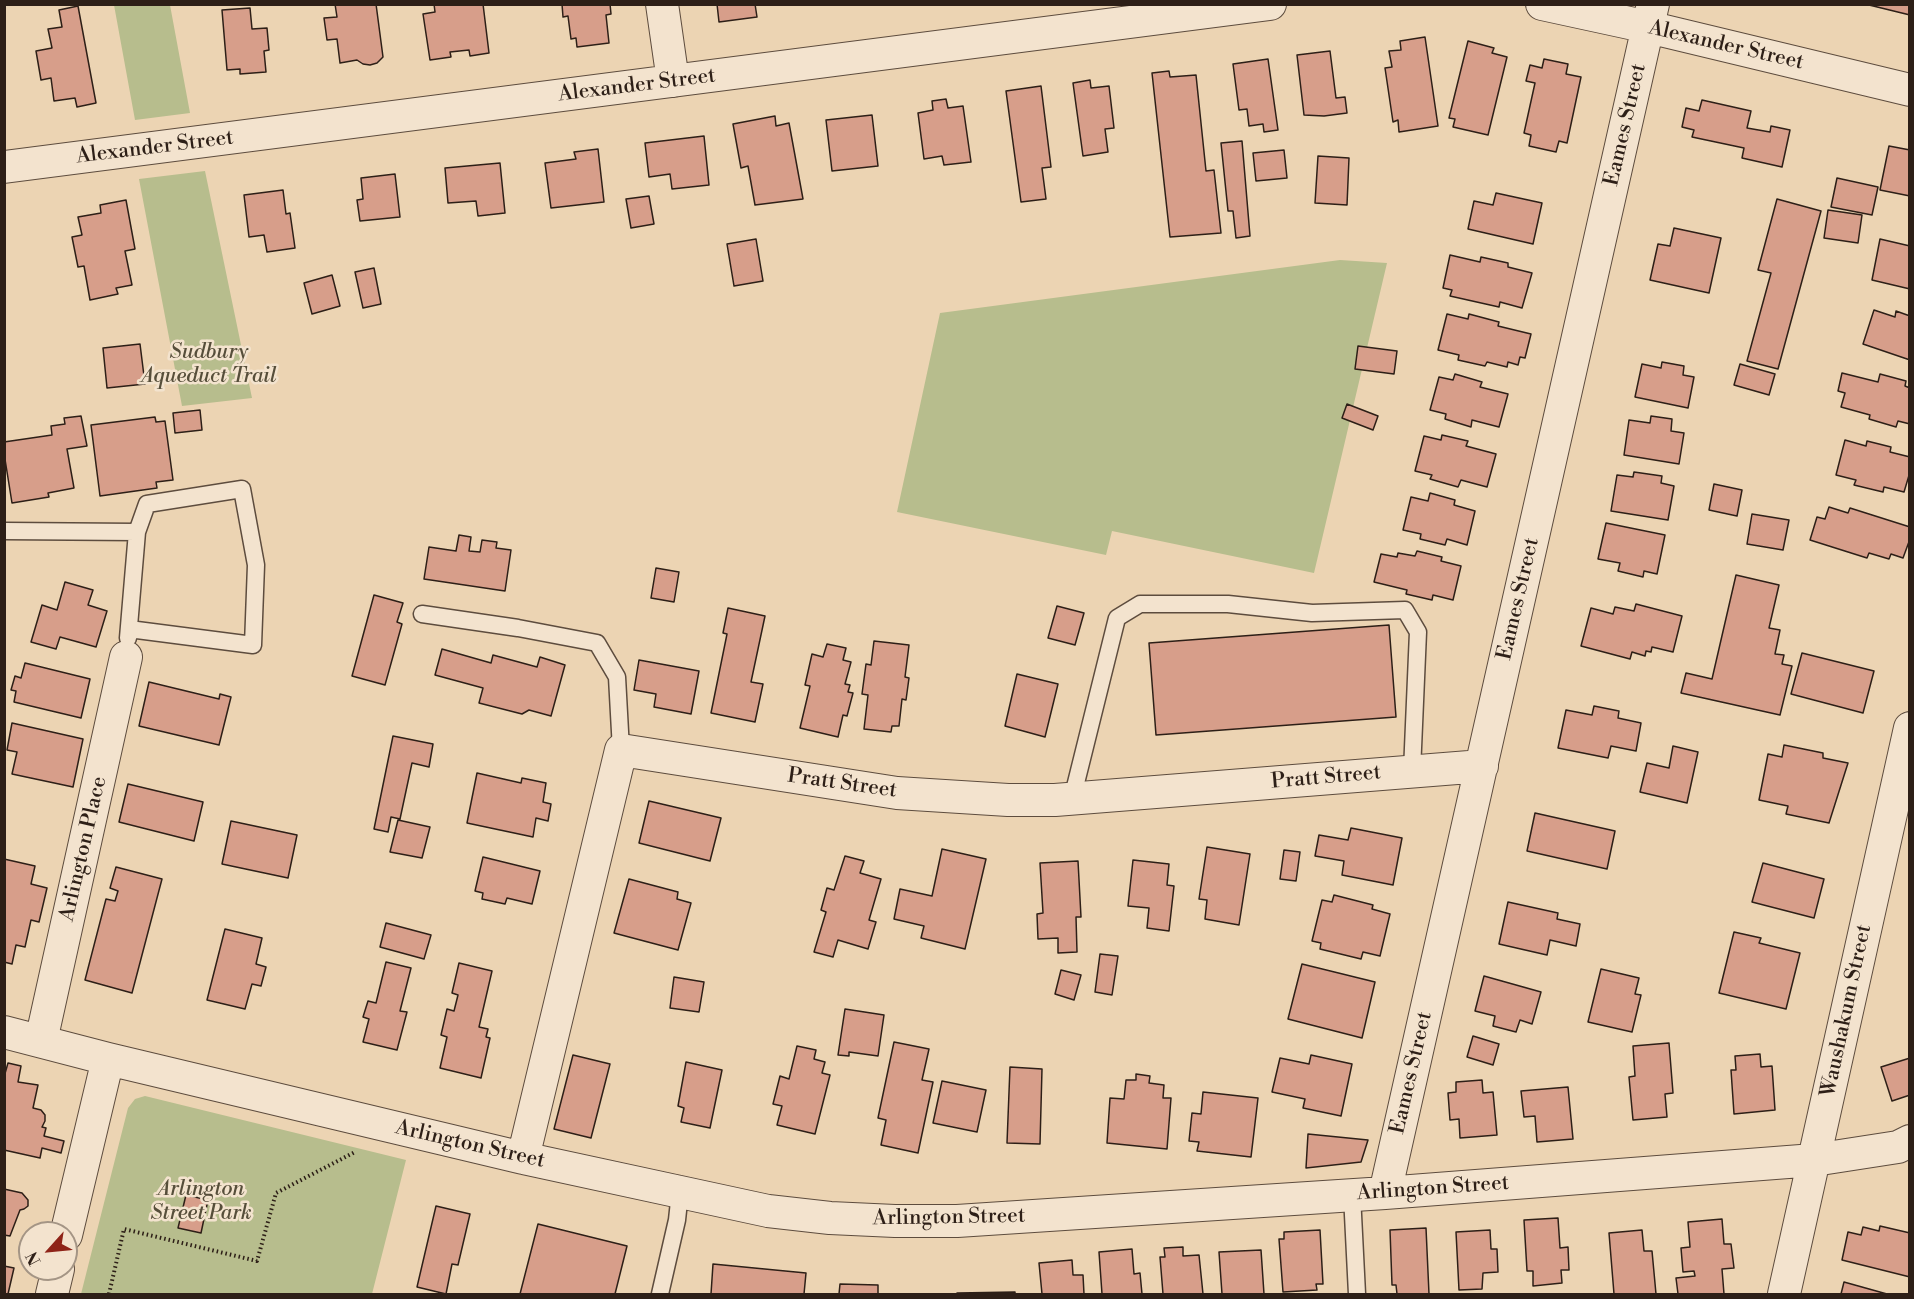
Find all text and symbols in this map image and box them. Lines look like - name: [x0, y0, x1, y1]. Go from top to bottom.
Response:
- street label: Alexander Street: [1646, 16, 1806, 76]
- street label: Eames Street: [1600, 61, 1652, 189]
- street label: Alexander Street: [557, 64, 717, 108]
- street label: Alexander Street: [75, 126, 235, 170]
- park label: Sudbury Aqueduct Trail: [141, 340, 277, 390]
- street label: Eames Street: [1493, 535, 1545, 663]
- street label: Pratt Street: [1270, 761, 1382, 795]
- street label: Pratt Street: [786, 764, 898, 804]
- street label: Arlington Place: [55, 774, 113, 924]
- street label: Waushakum Street: [1816, 922, 1878, 1100]
- street label: Eames Street: [1386, 1009, 1438, 1137]
- street label: Arlington Street: [393, 1116, 547, 1174]
- street label: Arlington Street: [1356, 1171, 1510, 1207]
- park label: Arlington Street Park: [150, 1177, 252, 1227]
- street label: Arlington Street: [873, 1204, 1025, 1232]
- north arrow: [18, 1221, 78, 1281]
- text: N: [22, 1248, 46, 1268]

